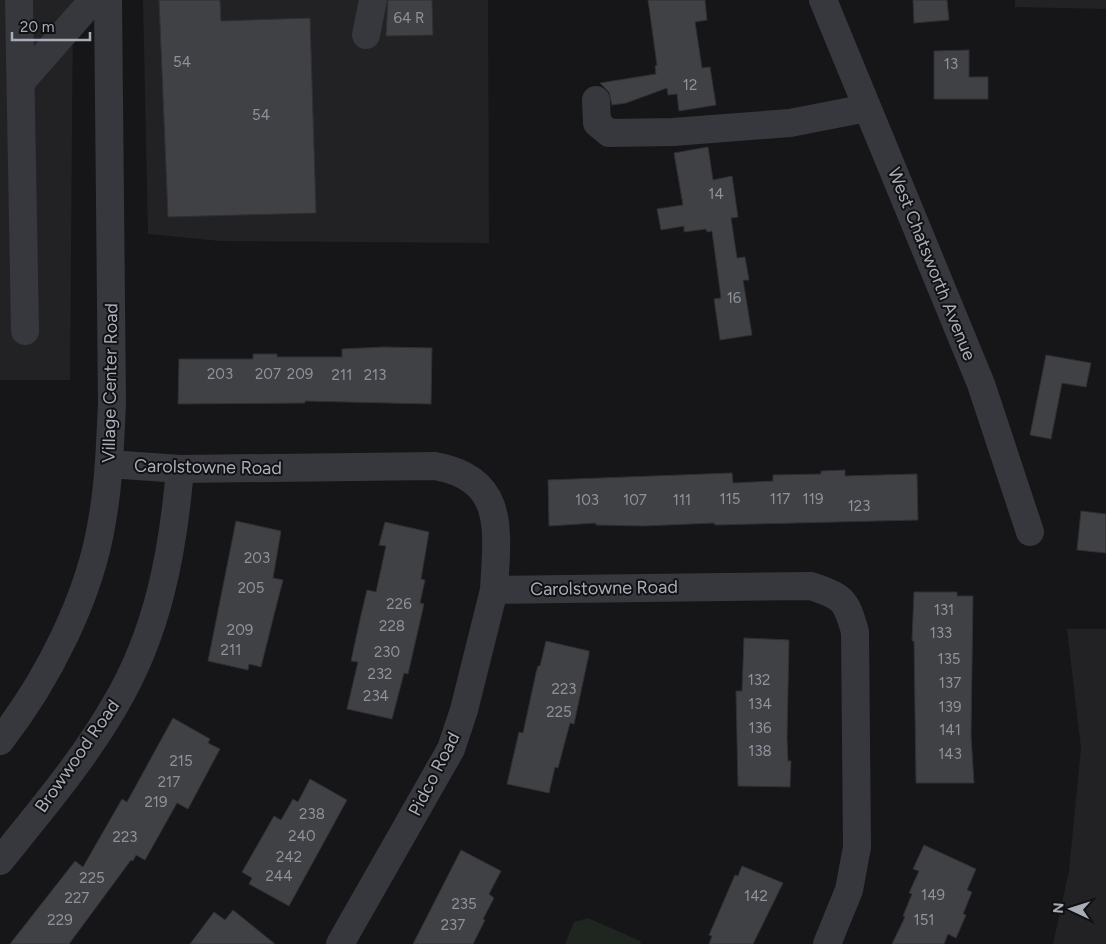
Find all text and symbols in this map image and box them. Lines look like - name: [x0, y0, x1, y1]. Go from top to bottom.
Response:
- house number: 64 R: [394, 9, 424, 27]
- scale bar: [12, 10, 90, 42]
- text: 20 m: [20, 18, 54, 36]
- house number: 54: [173, 53, 191, 71]
- house number: 13: [944, 55, 958, 73]
- house number: 12: [683, 76, 697, 94]
- house number: 54: [252, 106, 270, 124]
- street label: West Chatsworth Avenue: [883, 164, 981, 364]
- house number: 14: [708, 185, 724, 203]
- house number: 16: [727, 289, 742, 307]
- street label: Village Center Road: [98, 303, 122, 463]
- house number: 203: [207, 365, 233, 383]
- house number: 207: [255, 365, 281, 383]
- house number: 209: [287, 365, 313, 383]
- house number: 211: [332, 366, 352, 384]
- house number: 213: [364, 366, 386, 384]
- street label: Carolstowne Road: [134, 455, 282, 479]
- house number: 115: [719, 490, 741, 508]
- house number: 117: [770, 490, 790, 508]
- house number: 119: [803, 490, 823, 508]
- house number: 103: [575, 491, 599, 509]
- house number: 107: [623, 491, 647, 509]
- house number: 111: [673, 491, 691, 509]
- house number: 123: [848, 497, 870, 515]
- house number: 203: [244, 549, 270, 567]
- street label: Carolstowne Road: [530, 576, 678, 600]
- house number: 205: [238, 579, 264, 597]
- house number: 226: [386, 595, 412, 613]
- house number: 131: [934, 601, 954, 619]
- house number: 228: [379, 617, 405, 635]
- house number: 209: [227, 621, 253, 639]
- house number: 133: [930, 624, 952, 642]
- house number: 211: [221, 641, 241, 659]
- house number: 230: [374, 643, 400, 661]
- house number: 135: [938, 650, 960, 668]
- house number: 232: [368, 665, 392, 683]
- house number: 132: [748, 671, 770, 689]
- house number: 137: [939, 674, 961, 692]
- house number: 223: [552, 680, 576, 698]
- house number: 234: [363, 687, 389, 705]
- street label: Browwood Road: [30, 695, 124, 817]
- house number: 134: [748, 695, 772, 713]
- house number: 139: [939, 698, 961, 716]
- house number: 225: [546, 703, 572, 721]
- house number: 136: [749, 719, 772, 737]
- house number: 141: [939, 721, 961, 739]
- street label: Pidco Road: [403, 728, 465, 820]
- house number: 138: [748, 742, 772, 760]
- house number: 143: [938, 745, 962, 763]
- house number: 215: [169, 752, 193, 770]
- house number: 217: [158, 773, 180, 791]
- house number: 219: [144, 793, 168, 811]
- house number: 238: [299, 805, 325, 823]
- house number: 240: [288, 827, 316, 845]
- house number: 223: [113, 828, 137, 846]
- house number: 242: [276, 848, 302, 866]
- house number: 244: [265, 867, 293, 885]
- house number: 225: [79, 869, 105, 887]
- north arrow: [1046, 884, 1096, 934]
- house number: 149: [921, 886, 945, 904]
- house number: 142: [744, 887, 768, 905]
- house number: 227: [65, 889, 89, 907]
- house number: 235: [451, 895, 477, 913]
- text: N: [1050, 902, 1067, 914]
- house number: 229: [47, 911, 73, 929]
- house number: 151: [913, 911, 935, 929]
- house number: 237: [441, 916, 465, 934]

